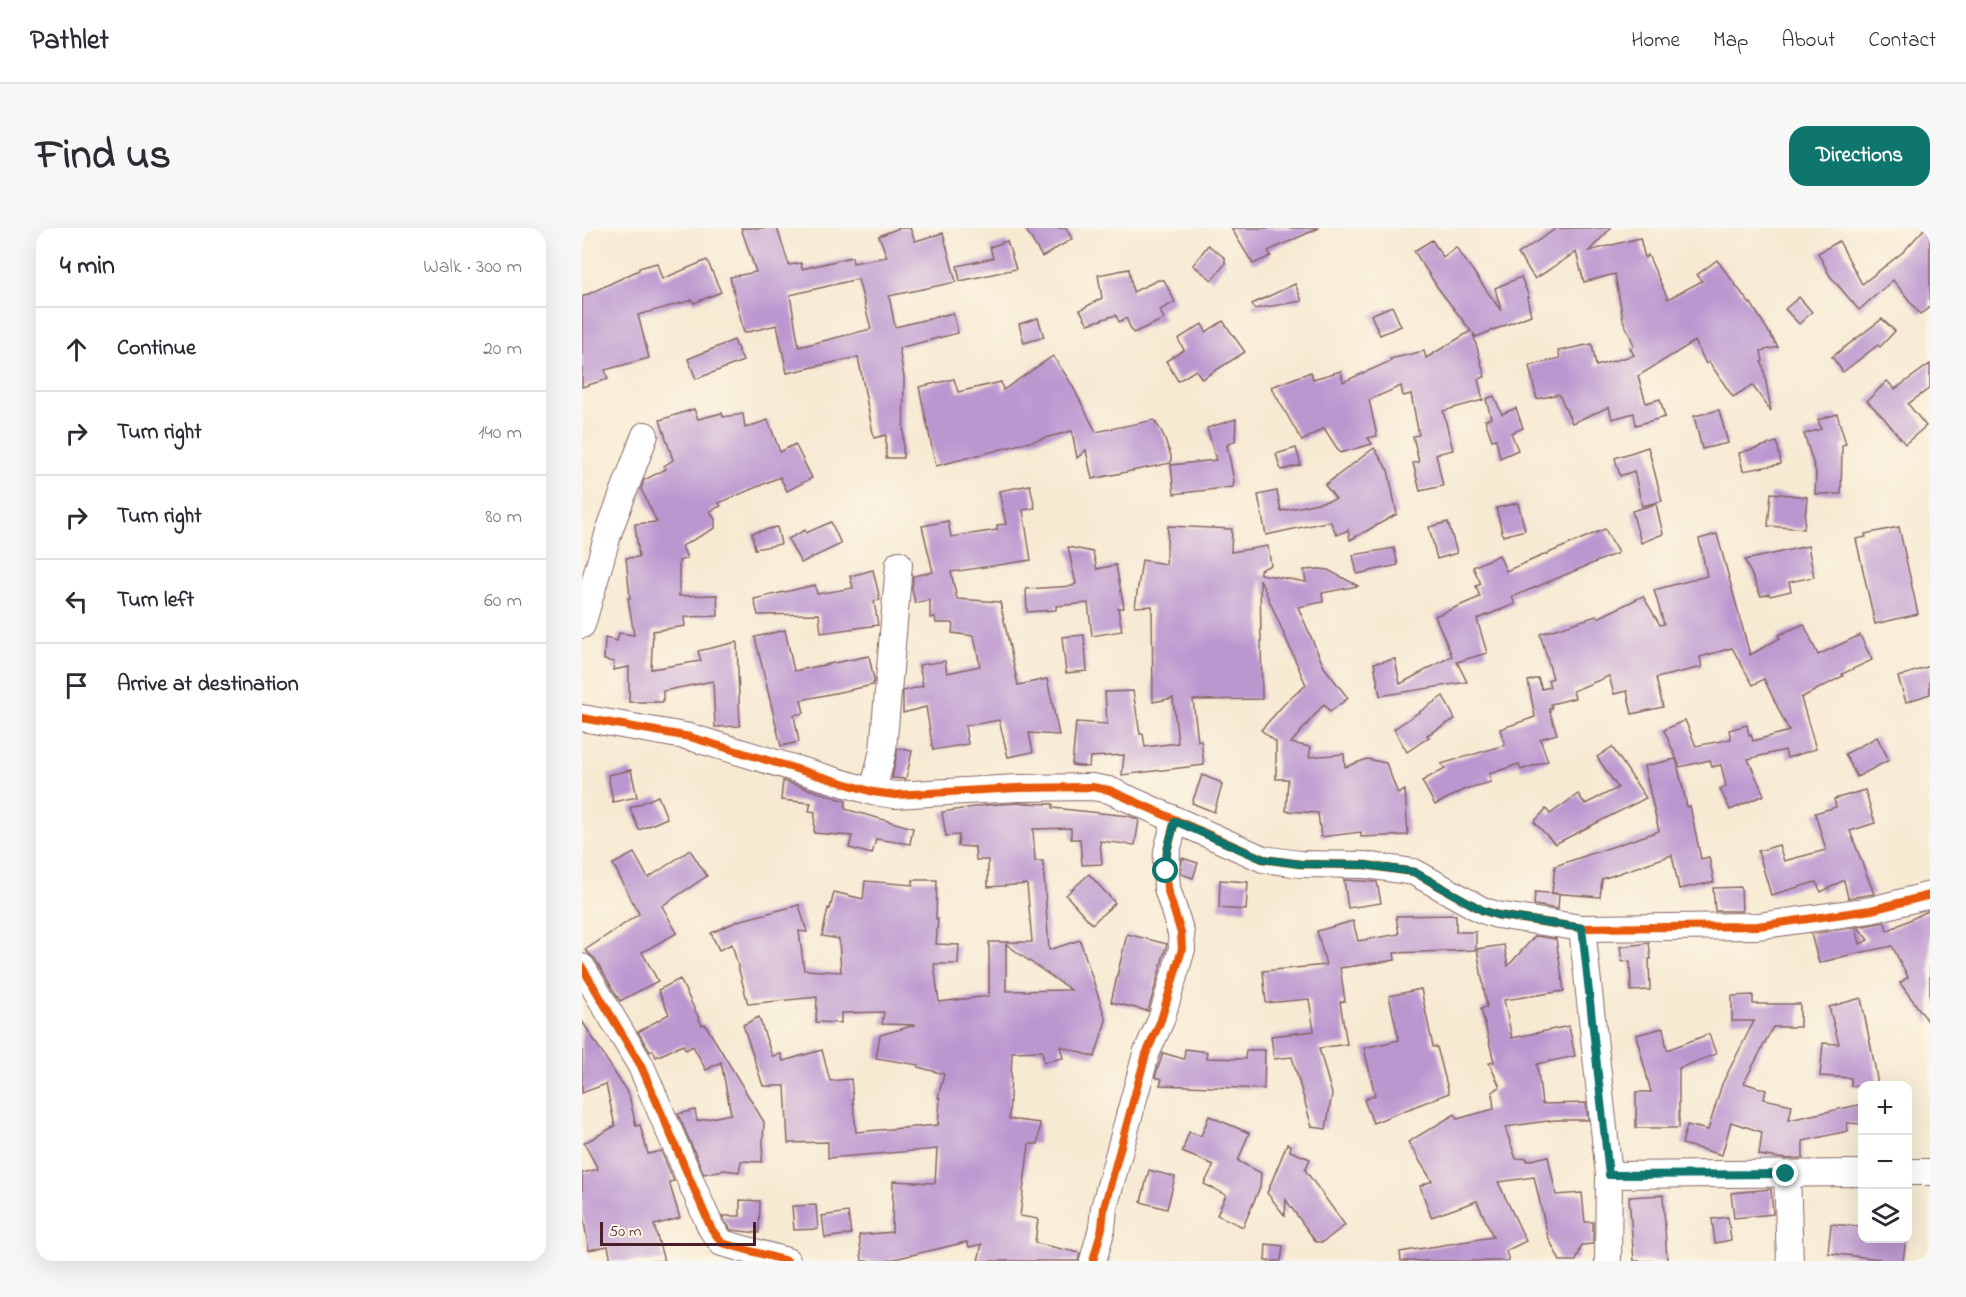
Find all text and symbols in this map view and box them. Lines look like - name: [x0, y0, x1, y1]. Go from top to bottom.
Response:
- text: Pathlet: [30, 21, 109, 62]
- text: Home: [1631, 26, 1680, 56]
- text: Map: [1713, 26, 1748, 56]
- text: About: [1781, 26, 1835, 56]
- text: Contact: [1868, 26, 1936, 56]
- text: Find us: [36, 126, 171, 187]
- button: Directions: [1789, 126, 1930, 186]
- text: 4 min: [60, 248, 115, 286]
- text: Walk · 300 m: [423, 253, 522, 282]
- icon: ahead: [60, 333, 93, 366]
- text: Continue: [117, 333, 196, 365]
- text: 20 m: [483, 335, 522, 364]
- icon: right: [60, 417, 93, 450]
- text: Turn right: [117, 417, 202, 449]
- text: 140 m: [478, 419, 522, 448]
- icon: right: [60, 501, 93, 534]
- text: Turn right: [117, 501, 202, 533]
- text: 80 m: [485, 503, 522, 532]
- icon: left: [60, 585, 93, 618]
- text: Turn left: [117, 585, 194, 617]
- text: 60 m: [484, 587, 522, 616]
- icon: arrive: [60, 669, 93, 702]
- text: Arrive at destination: [117, 669, 299, 701]
- route start: [1152, 857, 1178, 883]
- map controls: [1858, 1081, 1912, 1243]
- button: +: [1858, 1081, 1912, 1135]
- button: −: [1858, 1135, 1912, 1189]
- route end: [1772, 1160, 1798, 1186]
- button: layers: [1858, 1189, 1912, 1243]
- scale bar: [600, 1219, 756, 1246]
- text: 50 m: [609, 1220, 641, 1244]

